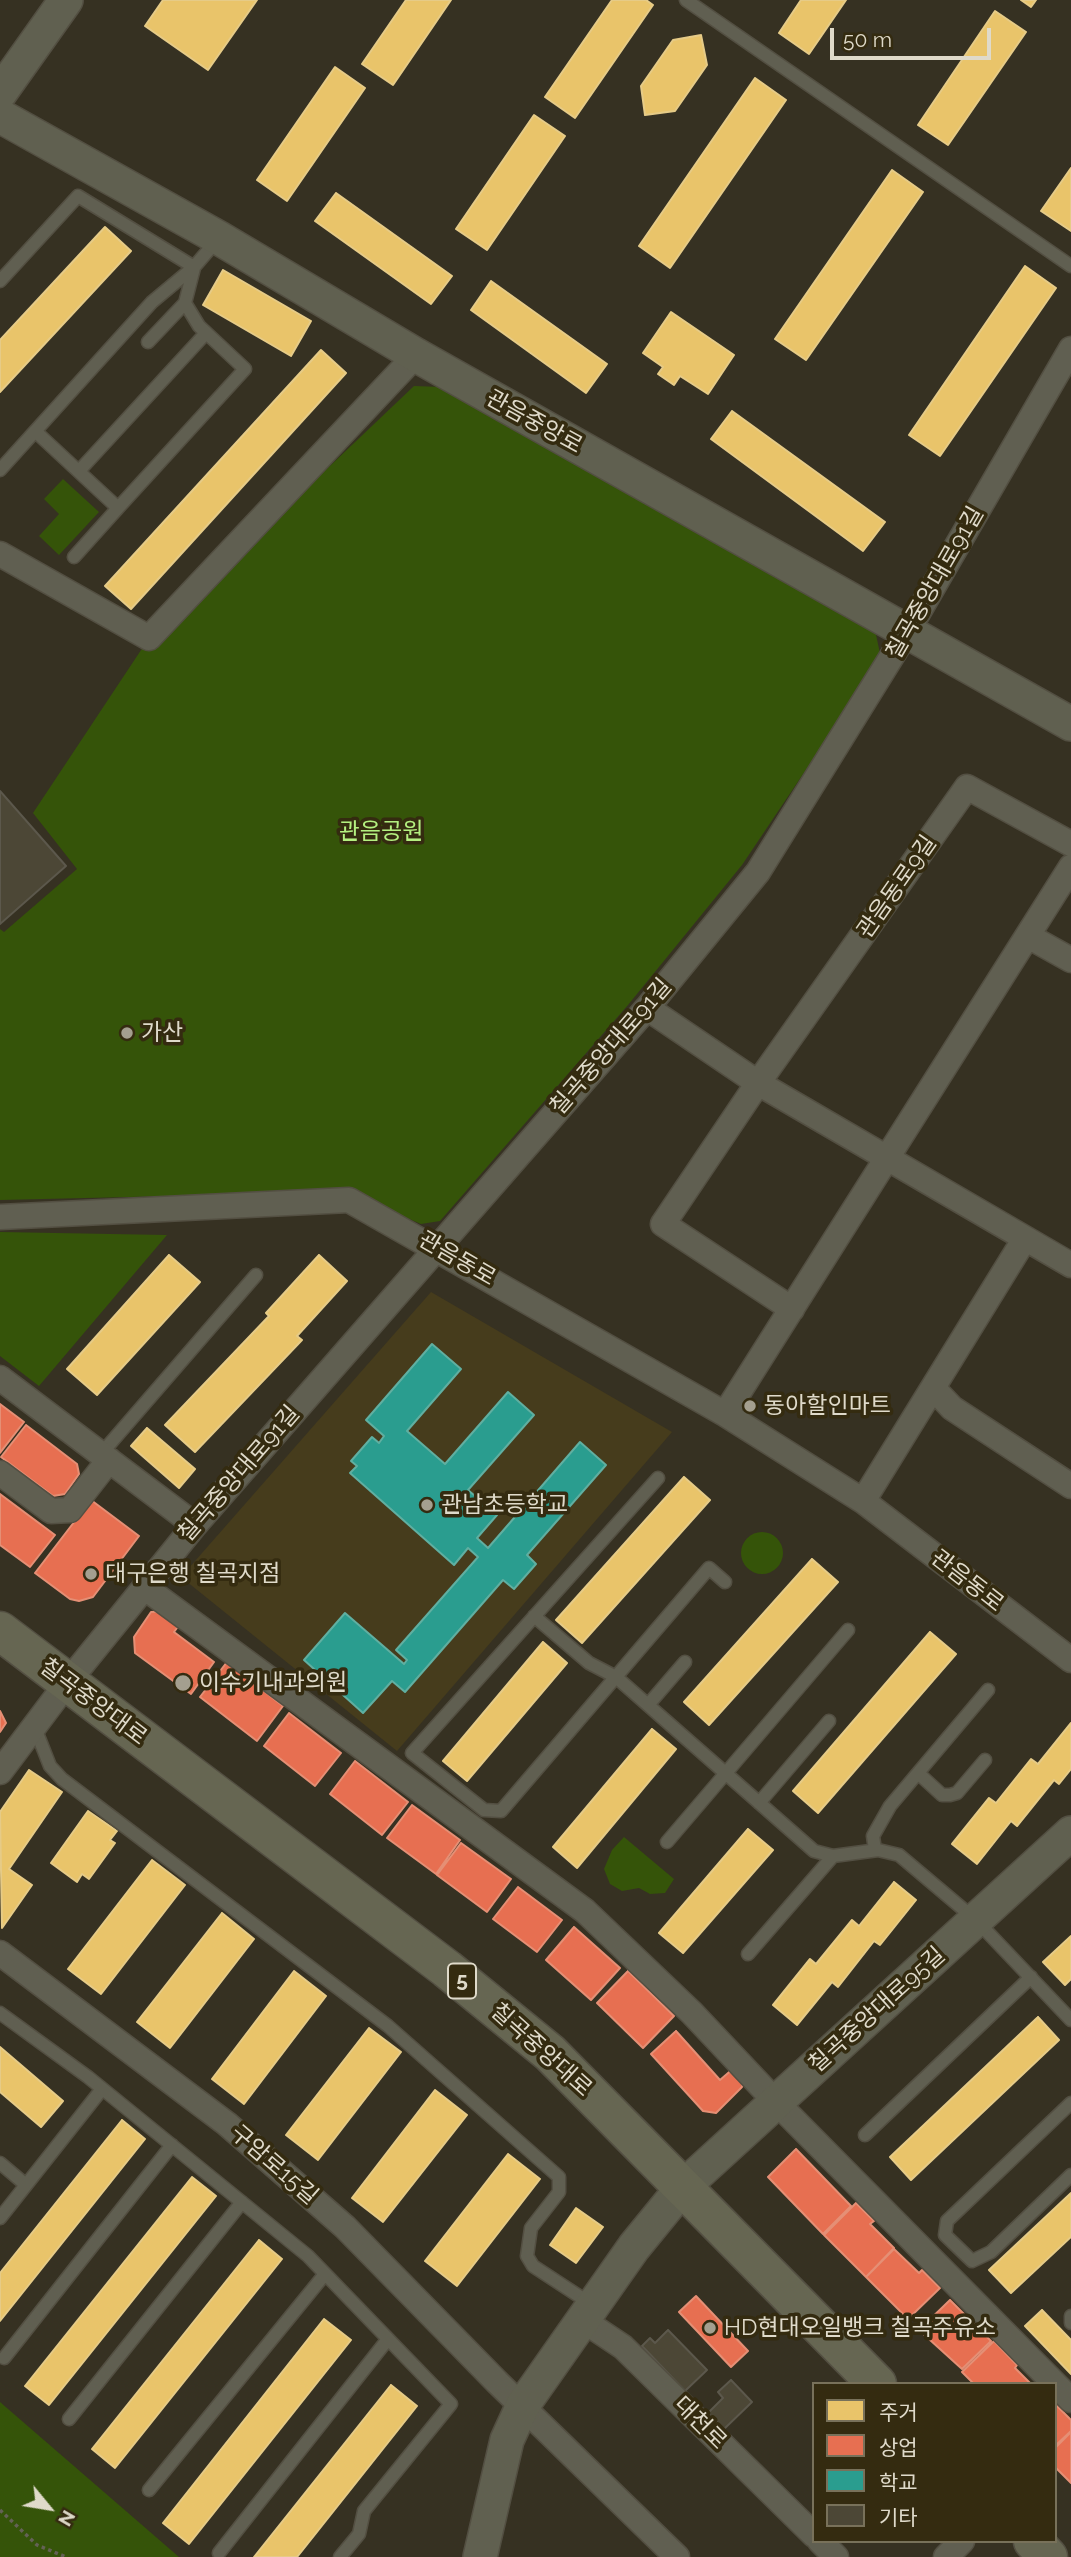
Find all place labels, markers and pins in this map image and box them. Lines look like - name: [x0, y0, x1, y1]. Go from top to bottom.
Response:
- place label: 가산: [141, 1019, 183, 1047]
- marker: 가산: [119, 1025, 135, 1041]
- place label: 동아할인마트: [764, 1392, 891, 1420]
- marker: 동아할인마트: [742, 1398, 758, 1414]
- place label: 관남초등학교: [441, 1491, 568, 1519]
- marker: 관남초등학교: [419, 1497, 435, 1513]
- place label: 대구은행 칠곡지점: [105, 1560, 280, 1588]
- marker: 대구은행 칠곡지점: [83, 1566, 99, 1582]
- place label: 이수기내과의원: [199, 1669, 347, 1697]
- marker: 이수기내과의원: [173, 1673, 193, 1693]
- place label: HD현대오일뱅크 칠곡주유소: [724, 2314, 996, 2342]
- marker: HD현대오일뱅크 칠곡주유소: [702, 2320, 718, 2336]

